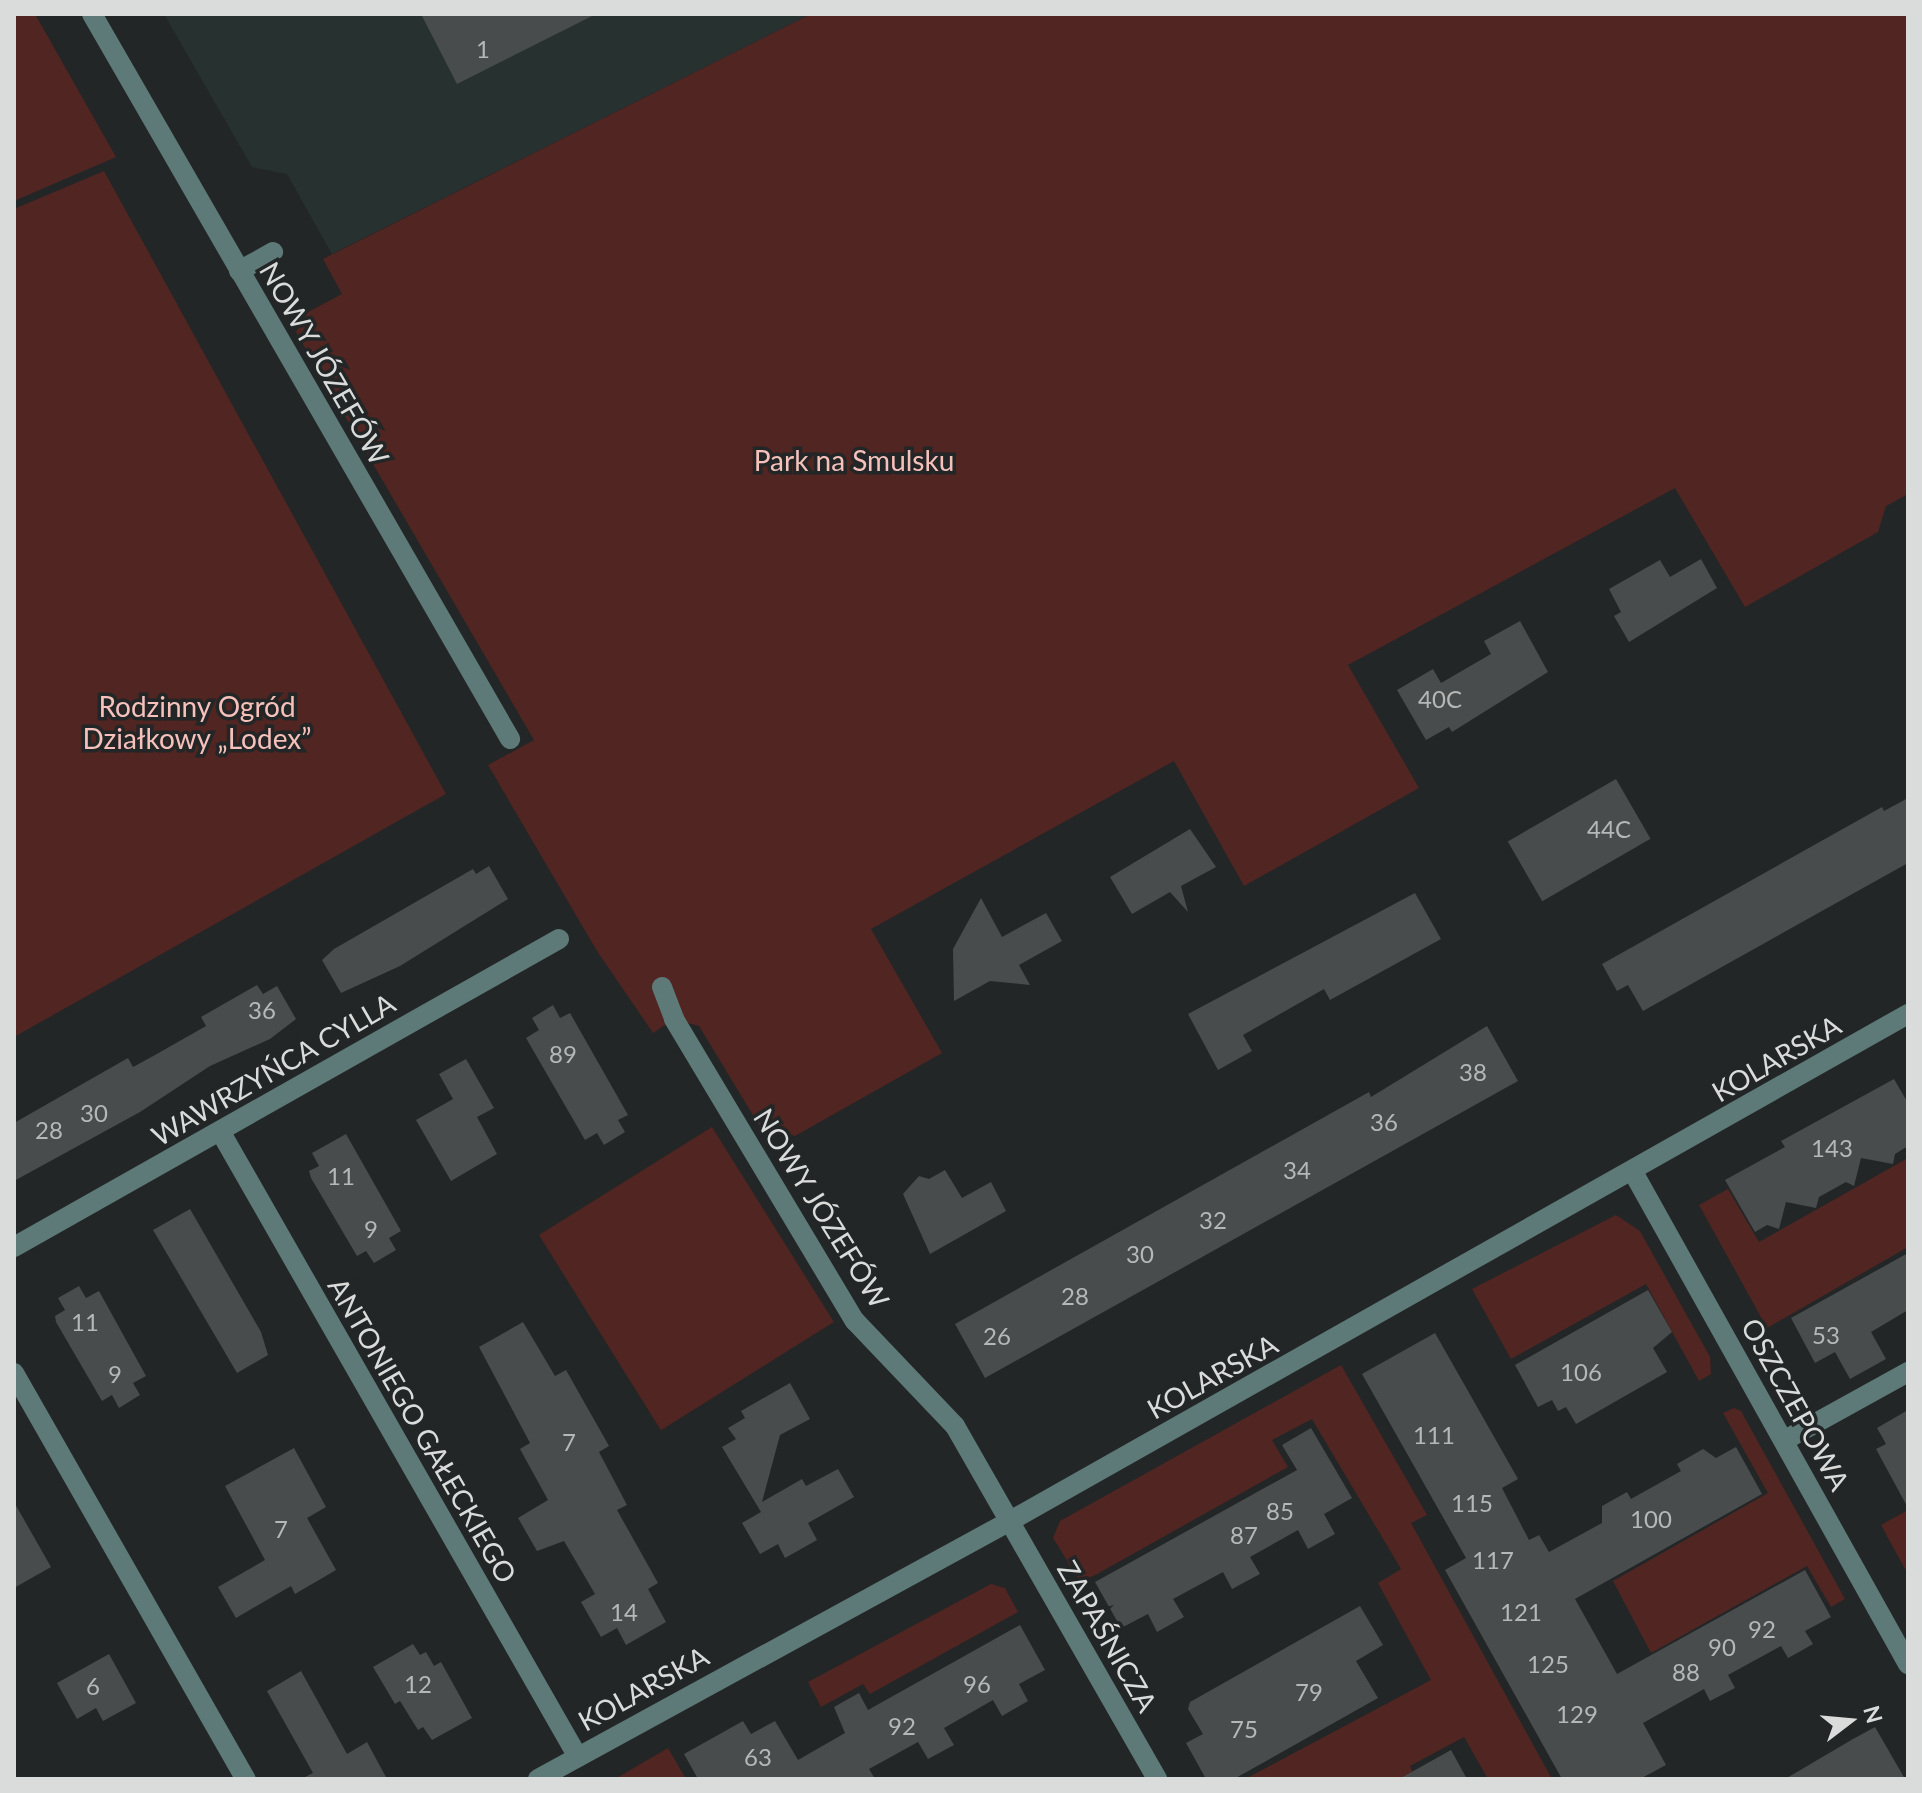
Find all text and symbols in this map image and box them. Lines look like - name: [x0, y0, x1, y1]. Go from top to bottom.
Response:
- house number: 1: [476, 35, 490, 63]
- street label: NOWY JÓZEFÓW: [253, 255, 397, 471]
- park label: Park na Smulsku: [754, 443, 954, 477]
- house number: 40C: [1418, 685, 1462, 713]
- park label: Rodzinny Ogród Działkowy „Lodex”: [82, 689, 312, 755]
- house number: 44C: [1587, 815, 1631, 843]
- street label: WAWRZYŃCA CYLLA: [145, 985, 401, 1153]
- house number: 36: [248, 996, 276, 1024]
- street label: KOLARSKA: [1706, 1008, 1846, 1108]
- house number: 89: [549, 1040, 577, 1068]
- house number: 38: [1459, 1058, 1487, 1086]
- house number: 30: [80, 1099, 108, 1127]
- street label: NOWY JÓZEFÓW: [747, 1101, 897, 1315]
- house number: 36: [1370, 1108, 1398, 1136]
- house number: 28: [35, 1116, 63, 1144]
- house number: 143: [1811, 1134, 1853, 1162]
- house number: 34: [1283, 1156, 1311, 1184]
- house number: 11: [327, 1162, 355, 1190]
- house number: 32: [1199, 1206, 1227, 1234]
- house number: 9: [364, 1215, 378, 1243]
- house number: 30: [1126, 1240, 1154, 1268]
- street label: ANTONIEGO GAŁECKIEGO: [322, 1271, 524, 1589]
- house number: 28: [1061, 1282, 1089, 1310]
- house number: 11: [71, 1308, 99, 1336]
- street label: OSZCZEPOWA: [1735, 1312, 1857, 1496]
- house number: 53: [1812, 1321, 1840, 1349]
- house number: 26: [983, 1322, 1011, 1350]
- street label: KOLARSKA: [1141, 1327, 1283, 1425]
- house number: 106: [1560, 1358, 1602, 1386]
- house number: 9: [108, 1360, 122, 1388]
- house number: 111: [1413, 1421, 1455, 1449]
- house number: 7: [562, 1428, 576, 1456]
- house number: 115: [1451, 1489, 1493, 1517]
- house number: 85: [1266, 1497, 1294, 1525]
- house number: 100: [1630, 1505, 1672, 1533]
- house number: 7: [274, 1515, 288, 1543]
- house number: 87: [1230, 1521, 1258, 1549]
- house number: 117: [1472, 1546, 1514, 1574]
- street label: ZAPAŚNICZA: [1051, 1554, 1165, 1718]
- house number: 14: [610, 1598, 638, 1626]
- house number: 121: [1500, 1598, 1542, 1626]
- house number: 92: [1748, 1615, 1776, 1643]
- house number: 90: [1708, 1633, 1736, 1661]
- street label: KOLARSKA: [572, 1639, 714, 1737]
- house number: 125: [1527, 1650, 1569, 1678]
- house number: 88: [1672, 1658, 1700, 1686]
- house number: 12: [404, 1670, 432, 1698]
- house number: 96: [963, 1670, 991, 1698]
- house number: 6: [86, 1672, 100, 1700]
- house number: 79: [1295, 1678, 1323, 1706]
- north arrow: [1810, 1681, 1890, 1761]
- house number: 129: [1556, 1700, 1598, 1728]
- text: N: [1858, 1702, 1889, 1726]
- house number: 92: [888, 1712, 916, 1740]
- house number: 75: [1230, 1715, 1258, 1743]
- house number: 63: [744, 1743, 772, 1771]

